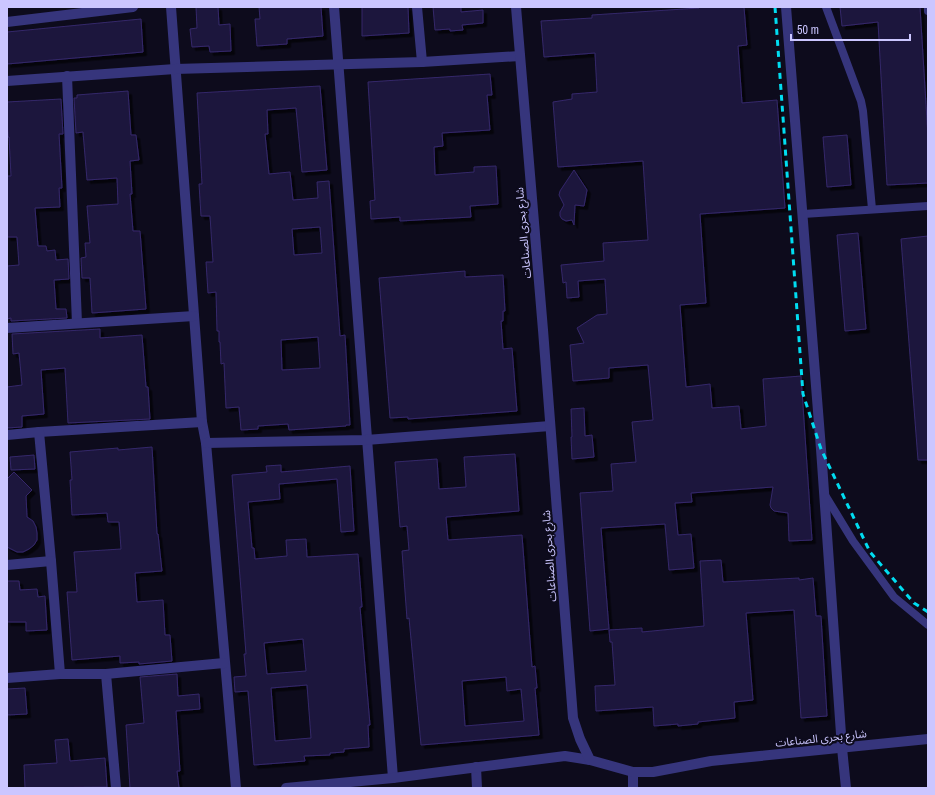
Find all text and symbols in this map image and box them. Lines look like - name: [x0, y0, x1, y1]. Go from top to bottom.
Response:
- scale bar: [791, 16, 910, 42]
- text: 50 m: [797, 22, 819, 38]
- street label: شارع بحرى الصناعات: [512, 186, 535, 279]
- street label: شارع بحرى الصناعات: [539, 509, 560, 602]
- street label: شارع بحرى الصناعات: [775, 726, 868, 751]

